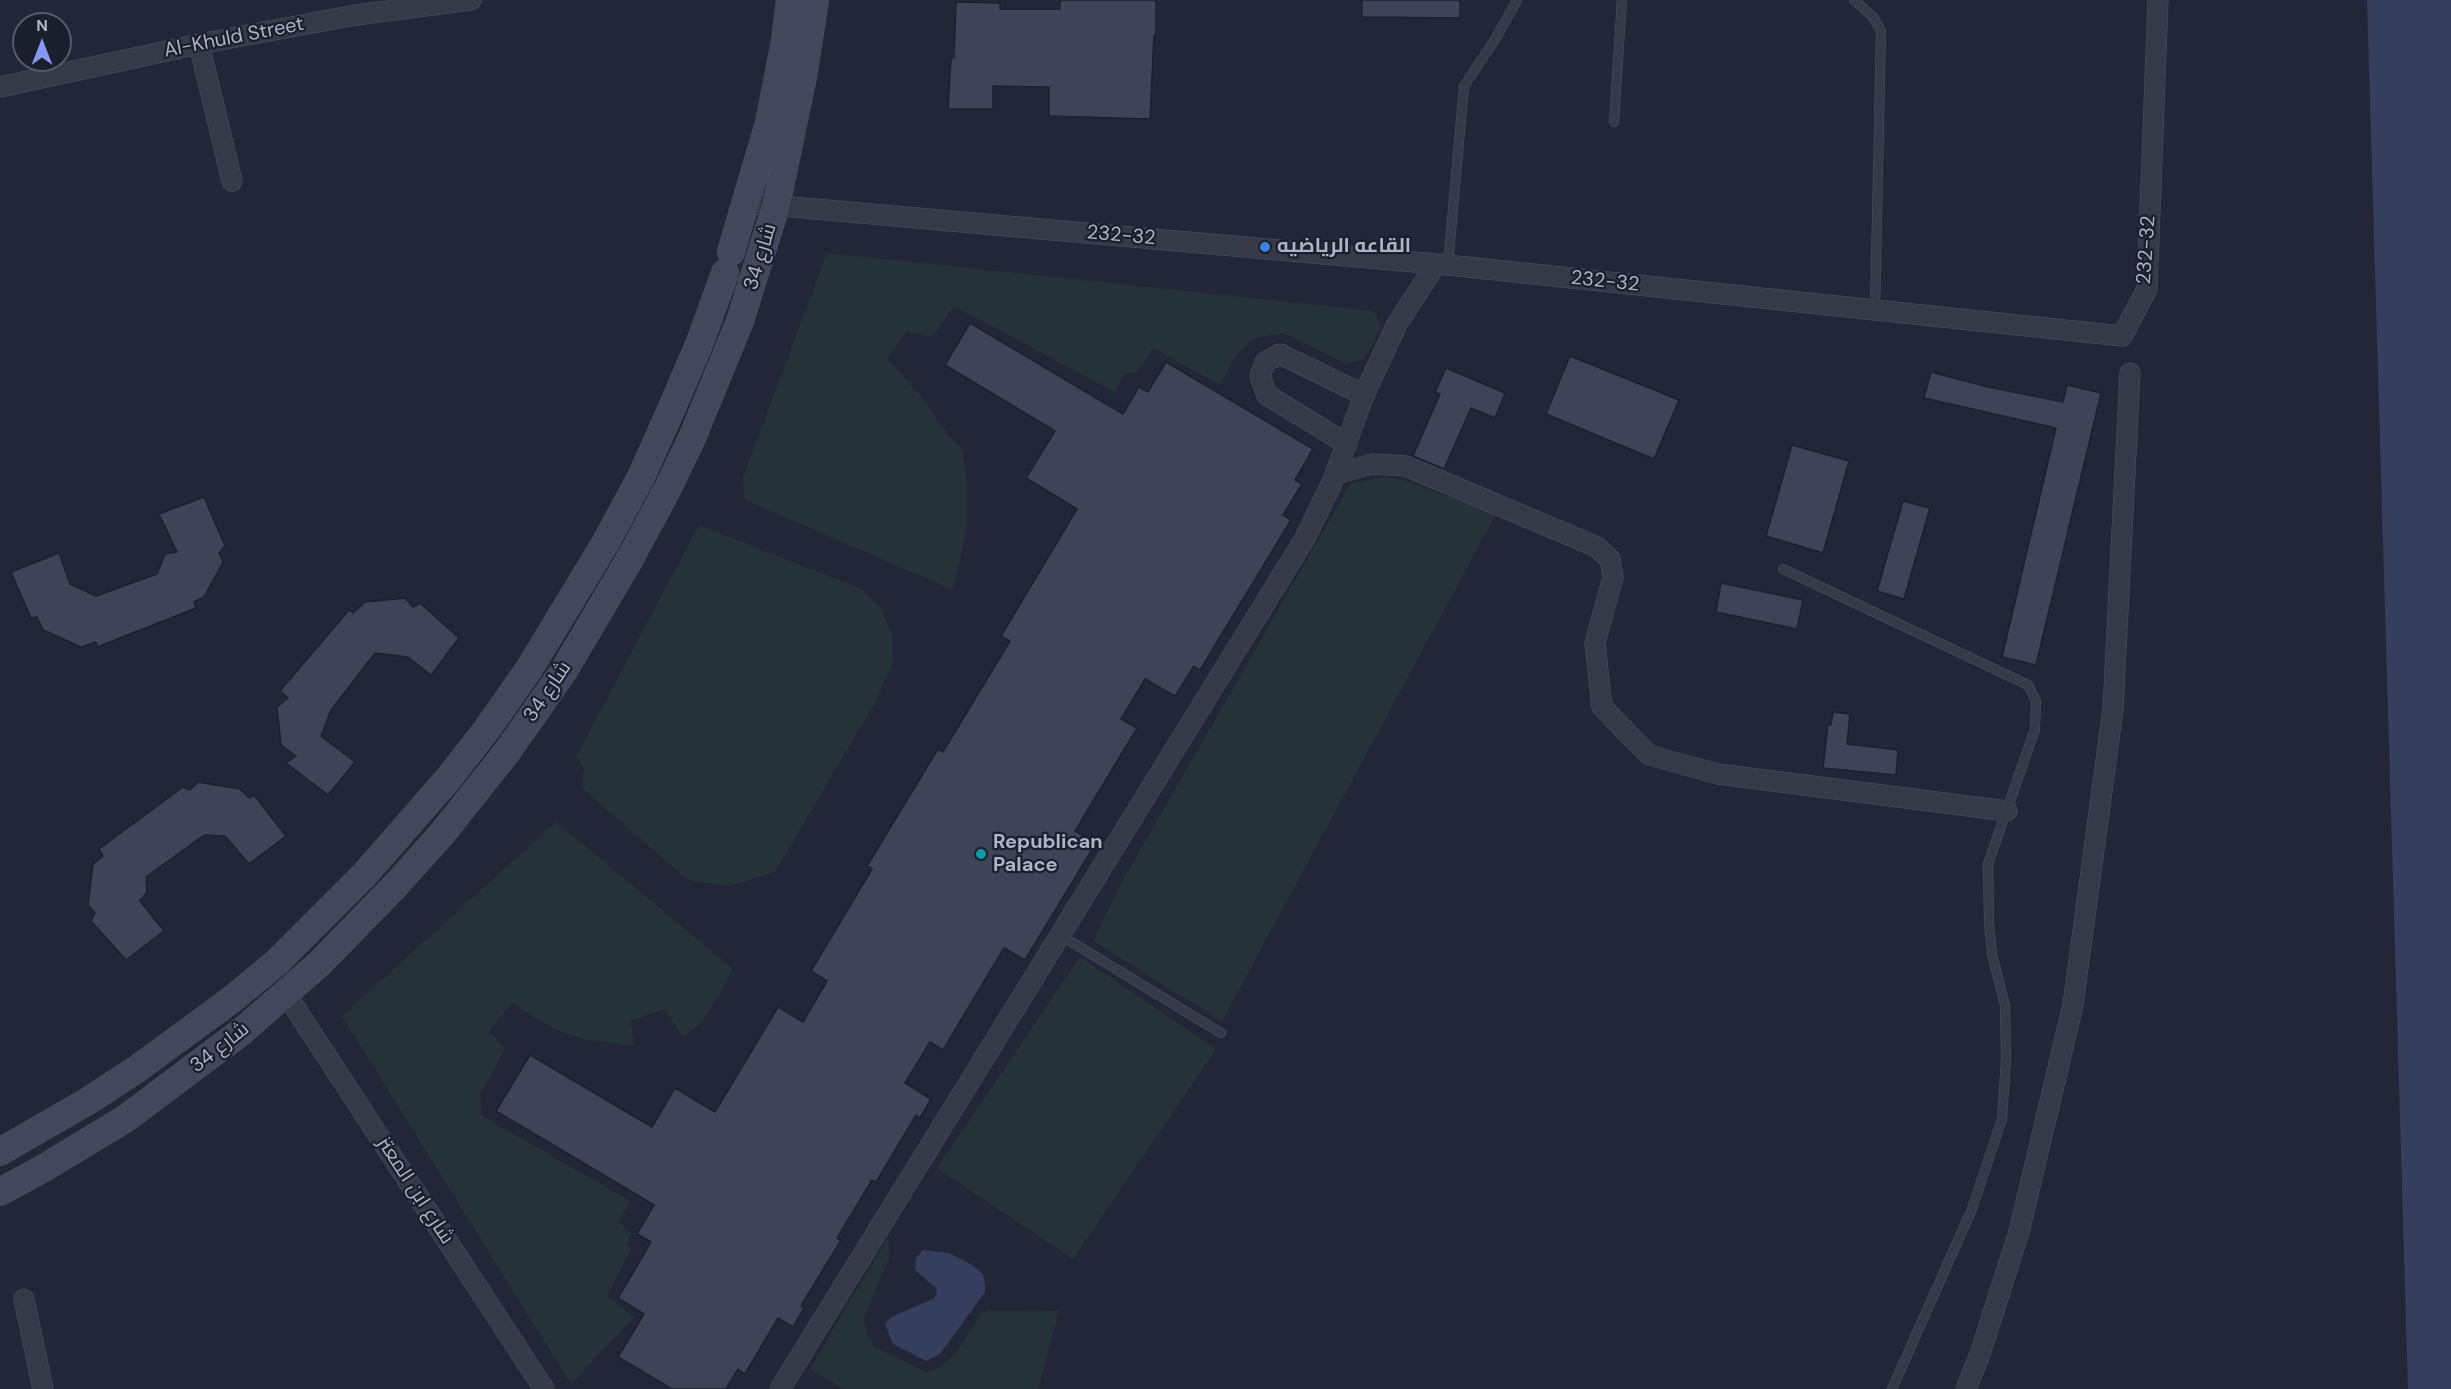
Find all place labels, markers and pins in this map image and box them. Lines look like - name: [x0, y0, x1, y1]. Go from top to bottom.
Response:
- place label: القاعه الرياضيه: [1277, 235, 1411, 259]
- marker: القاعه الرياضيه: [1258, 240, 1272, 254]
- place label: Republican Palace: [993, 831, 1103, 878]
- marker: Republican Palace: [974, 847, 988, 861]

